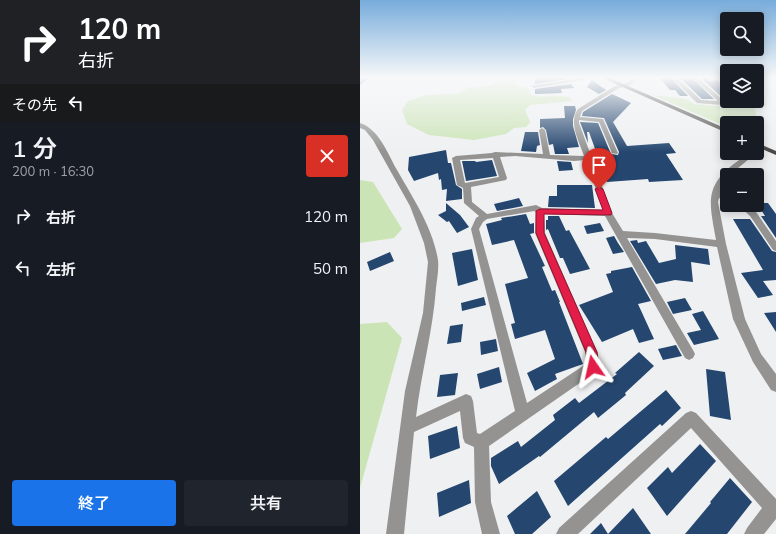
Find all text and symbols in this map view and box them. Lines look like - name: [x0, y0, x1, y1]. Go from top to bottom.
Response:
- text: 120 m: [78, 11, 161, 46]
- map controls: [720, 12, 764, 212]
- button: search: [720, 12, 764, 56]
- icon: right: [12, 16, 64, 68]
- text: 右折: [78, 49, 114, 72]
- button: layers: [720, 64, 764, 108]
- icon: left: [65, 92, 87, 114]
- text: その先: [12, 95, 57, 114]
- button: +: [720, 116, 764, 160]
- text: 1 分: [12, 133, 57, 163]
- button: close: [306, 135, 348, 177]
- pin: [582, 148, 616, 189]
- icon: arrive: [588, 154, 610, 176]
- text: 200 m · 16:30: [12, 163, 94, 179]
- button: −: [720, 168, 764, 212]
- icon: right: [12, 205, 34, 227]
- text: 120 m: [304, 207, 348, 226]
- text: 右折: [46, 208, 76, 227]
- icon: left: [12, 257, 34, 279]
- text: 50 m: [313, 259, 348, 278]
- text: 左折: [46, 260, 76, 279]
- position arrow: [572, 346, 614, 388]
- button: 終了: [12, 480, 176, 526]
- button: 共有: [184, 480, 348, 526]

